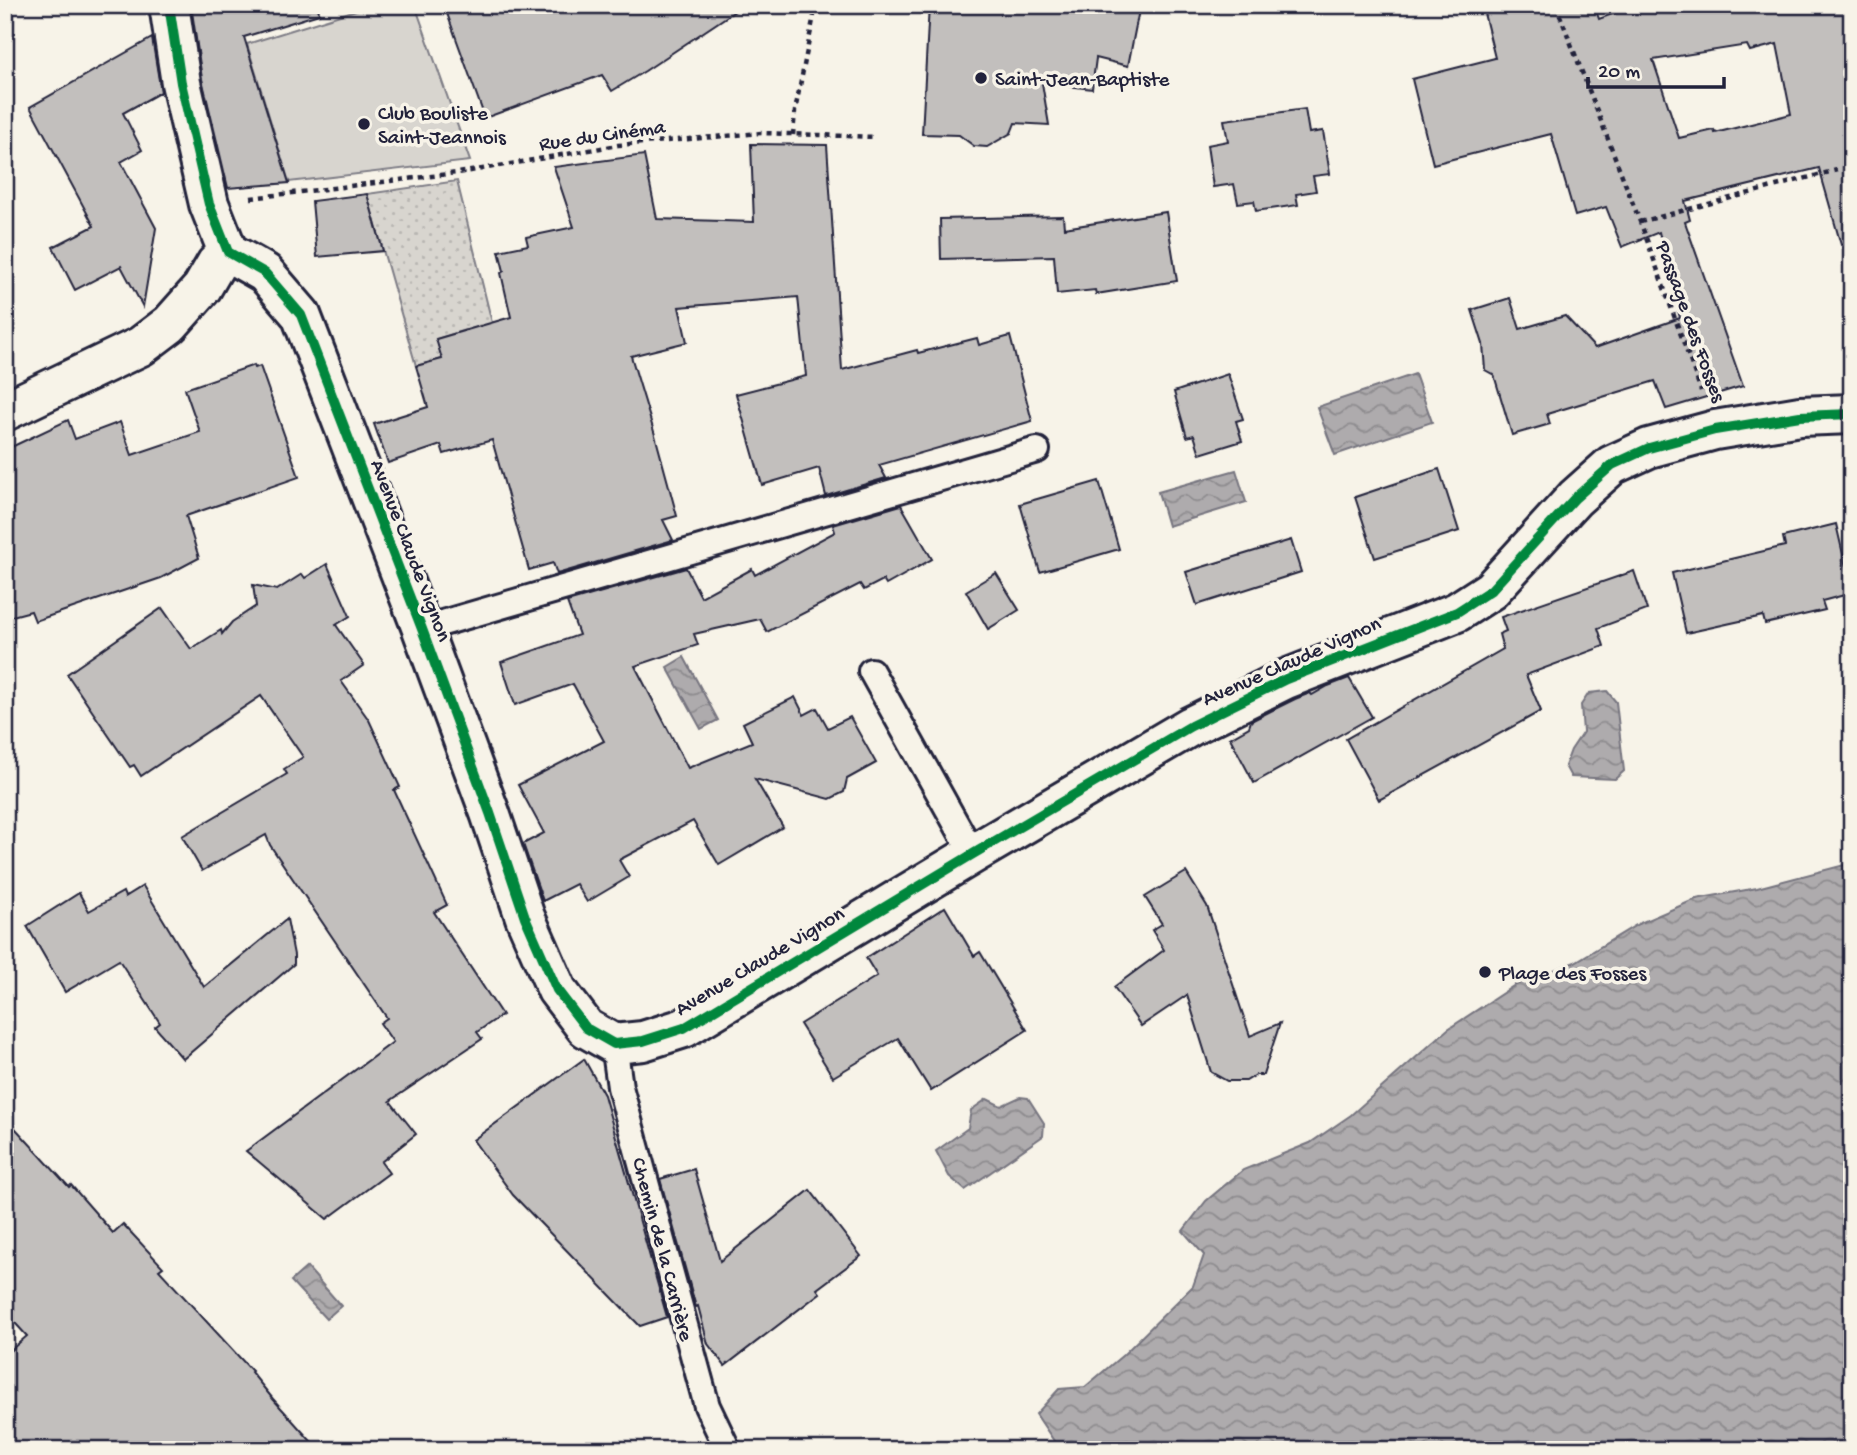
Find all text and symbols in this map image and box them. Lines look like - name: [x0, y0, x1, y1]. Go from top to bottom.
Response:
- scale bar: [1588, 46, 1724, 90]
- text: 20 m: [1598, 61, 1640, 86]
- place label: Saint-Jean-Baptiste: [995, 69, 1170, 94]
- marker: Saint-Jean-Baptiste: [973, 70, 989, 86]
- place label: Club Bouliste Saint-Jeannois: [378, 103, 507, 152]
- marker: Club Bouliste Saint-Jeannois: [356, 116, 372, 132]
- street label: Rue du Cinéma: [538, 116, 668, 159]
- street label: Passage des Fosses: [1648, 237, 1730, 407]
- street label: Avenue Claude Vignon: [363, 457, 455, 646]
- street label: Avenue Claude Vignon: [1199, 613, 1386, 714]
- street label: Avenue Claude Vignon: [672, 903, 850, 1023]
- place label: Plage des Fosses: [1498, 963, 1647, 988]
- marker: Plage des Fosses: [1477, 964, 1493, 980]
- street label: Chemin de la Carrière: [624, 1155, 697, 1345]

